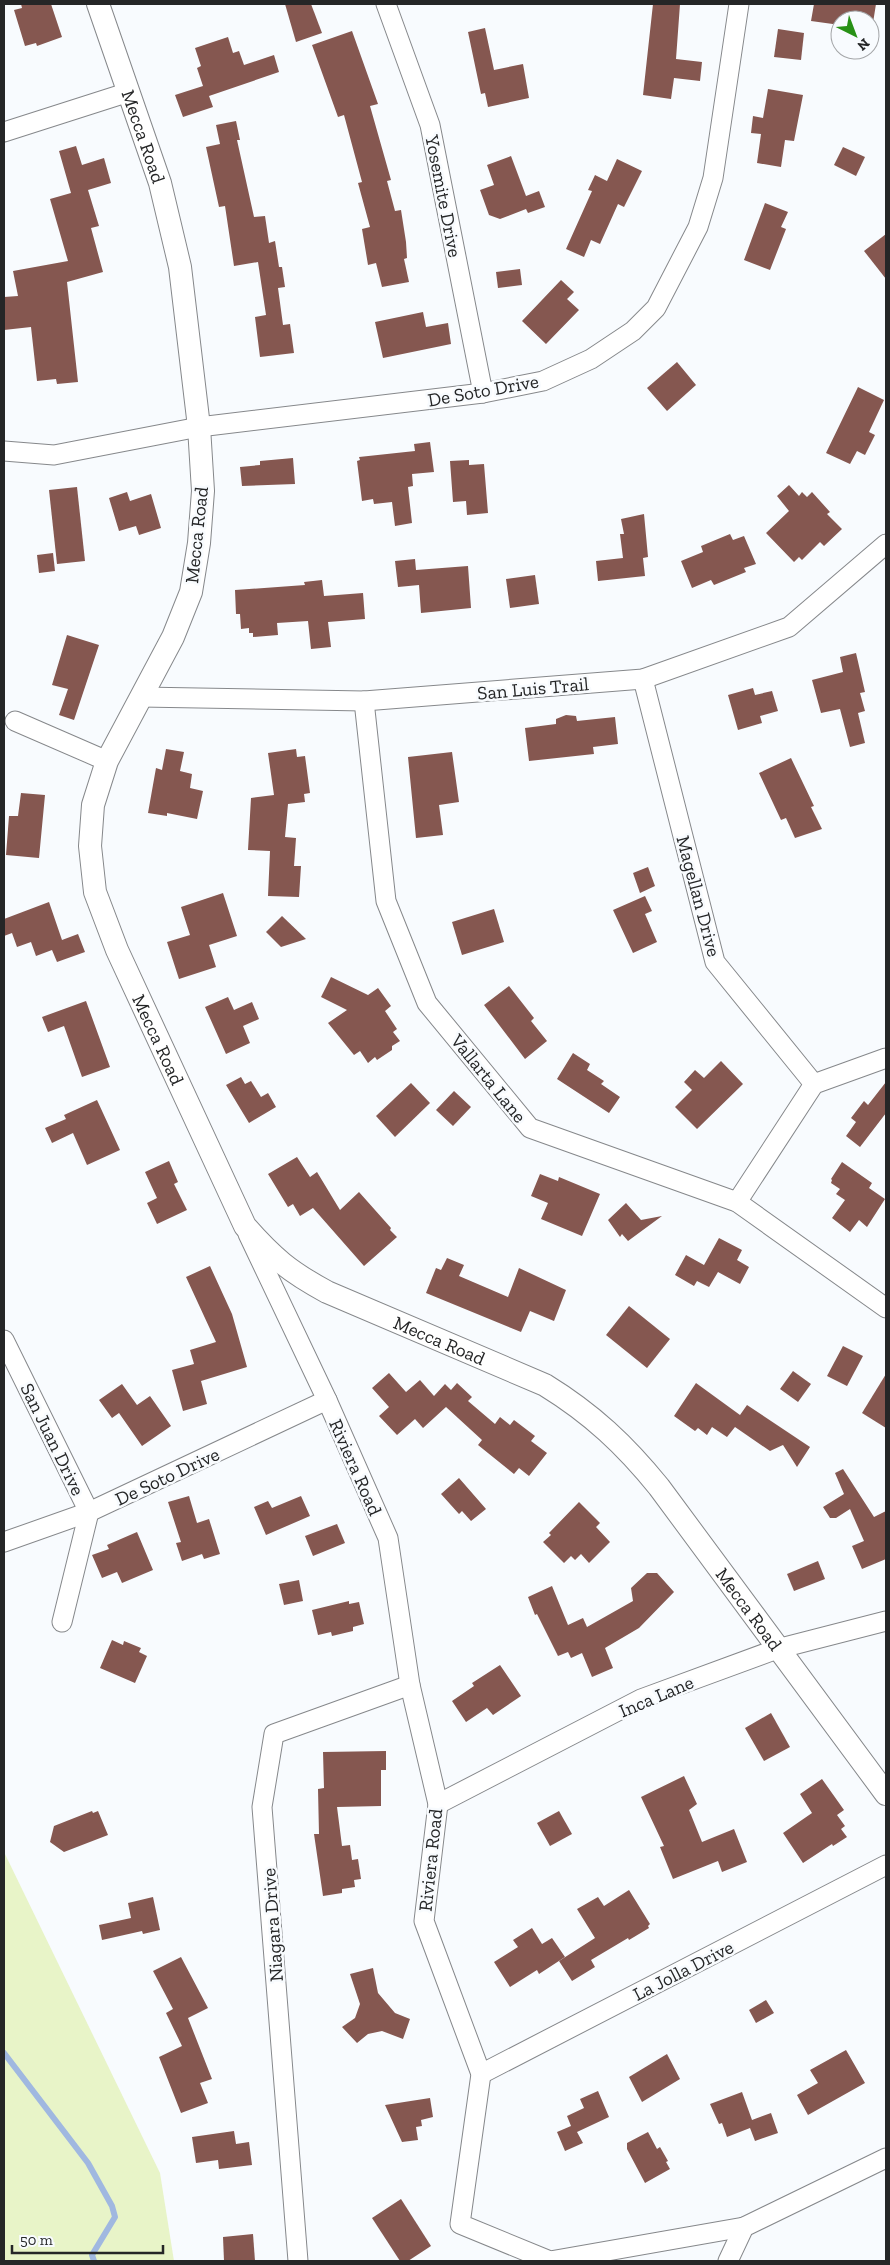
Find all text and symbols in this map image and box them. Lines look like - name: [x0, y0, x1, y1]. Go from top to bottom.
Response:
- north arrow: [830, 10, 880, 60]
- text: N: [853, 34, 873, 54]
- street label: Mecca Road: [117, 87, 170, 187]
- street label: Yosemite Drive: [420, 132, 467, 259]
- street label: De Soto Drive: [426, 369, 540, 412]
- street label: Mecca Road: [180, 485, 213, 585]
- street label: San Luis Trail: [476, 672, 590, 705]
- street label: Magellan Drive: [671, 833, 726, 959]
- street label: Mecca Road: [127, 991, 189, 1089]
- street label: Vallarta Lane: [445, 1029, 531, 1127]
- street label: Mecca Road: [390, 1311, 489, 1370]
- street label: San Juan Drive: [15, 1379, 90, 1499]
- street label: Riviera Road: [324, 1415, 387, 1519]
- street label: De Soto Drive: [111, 1442, 223, 1511]
- street label: Mecca Road: [711, 1563, 787, 1656]
- street label: Inca Lane: [616, 1670, 697, 1722]
- street label: Riviera Road: [414, 1807, 447, 1912]
- street label: Niagara Drive: [257, 1867, 288, 1983]
- street label: La Jolla Drive: [629, 1935, 737, 2006]
- scale bar: [12, 2222, 164, 2254]
- text: 50 m: [20, 2231, 53, 2249]

